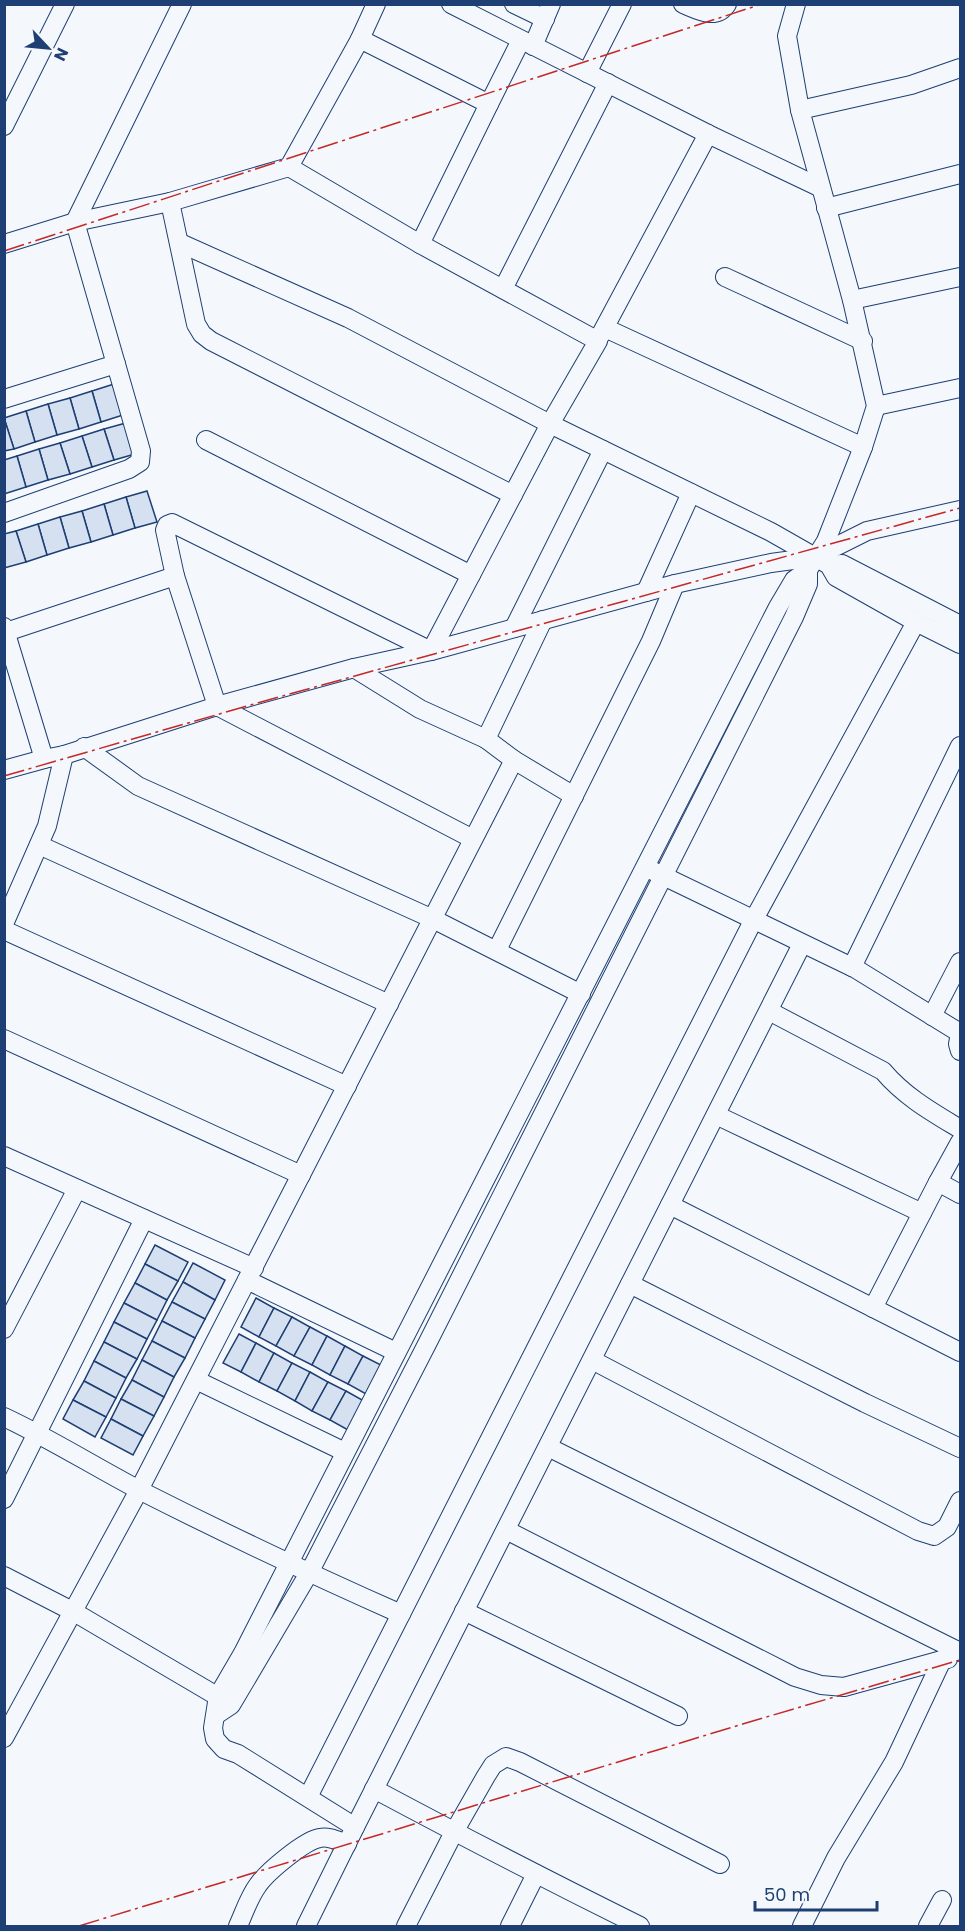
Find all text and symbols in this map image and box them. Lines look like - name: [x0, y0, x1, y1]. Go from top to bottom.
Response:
- north arrow: [18, 18, 78, 78]
- text: N: [48, 44, 74, 65]
- scale bar: [755, 1874, 876, 1912]
- text: 50 m: [764, 1882, 810, 1907]

